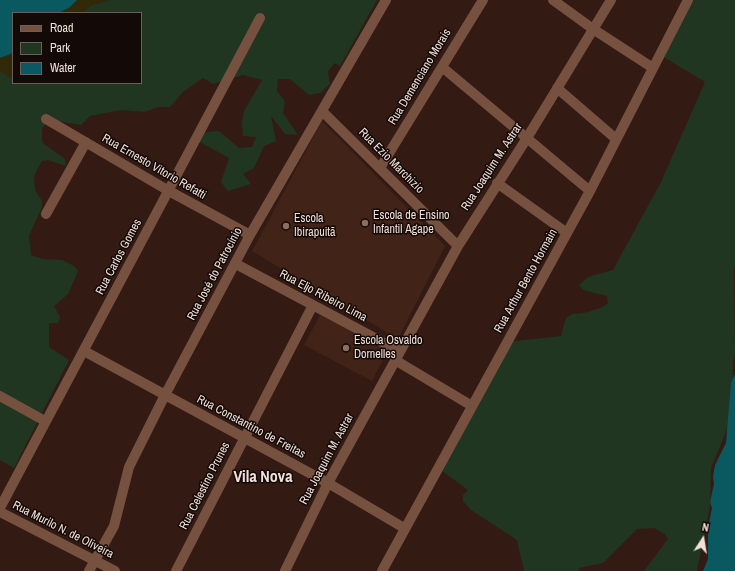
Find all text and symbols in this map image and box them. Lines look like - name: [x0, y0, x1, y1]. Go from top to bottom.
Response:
- legend: [12, 12, 142, 84]
- text: Road: [50, 20, 74, 36]
- street label: Rua Demenciano Morais: [386, 26, 454, 128]
- text: Park: [50, 40, 70, 56]
- text: Water: [50, 60, 76, 76]
- street label: Rua Joaquim M. Astrar: [458, 121, 526, 213]
- street label: Rua Ezio Marchizio: [355, 125, 427, 197]
- street label: Rua Ernesto Vitorio Refatti: [99, 131, 209, 203]
- place label: Escola de Ensino Infantil Agape: [373, 209, 450, 237]
- place label: Escola Ibirapuitã: [294, 212, 336, 240]
- street label: Rua Carlos Gomes: [93, 217, 145, 297]
- marker: Escola de Ensino Infantil Agape: [360, 218, 370, 228]
- marker: Escola Ibirapuitã: [281, 221, 291, 231]
- street label: Rua José do Patrocínio: [185, 225, 245, 323]
- street label: Rua Arthur Bento Hormain: [491, 227, 561, 335]
- street label: Rua Eljo Ribeiro Lima: [277, 267, 369, 325]
- place label: Escola Osvaldo Dornelles: [354, 334, 422, 362]
- marker: Escola Osvaldo Dornelles: [341, 343, 351, 353]
- street label: Rua Constantino de Freitas: [194, 392, 308, 462]
- street label: Rua Joaquim M. Astrar: [297, 411, 357, 507]
- street label: Rua Celestino Prunes: [177, 440, 233, 532]
- district label: Vila Nova: [234, 468, 292, 488]
- street label: Rua Murilo N. de Oliveira: [10, 498, 116, 562]
- north arrow: [683, 519, 723, 559]
- text: N: [701, 520, 710, 535]

